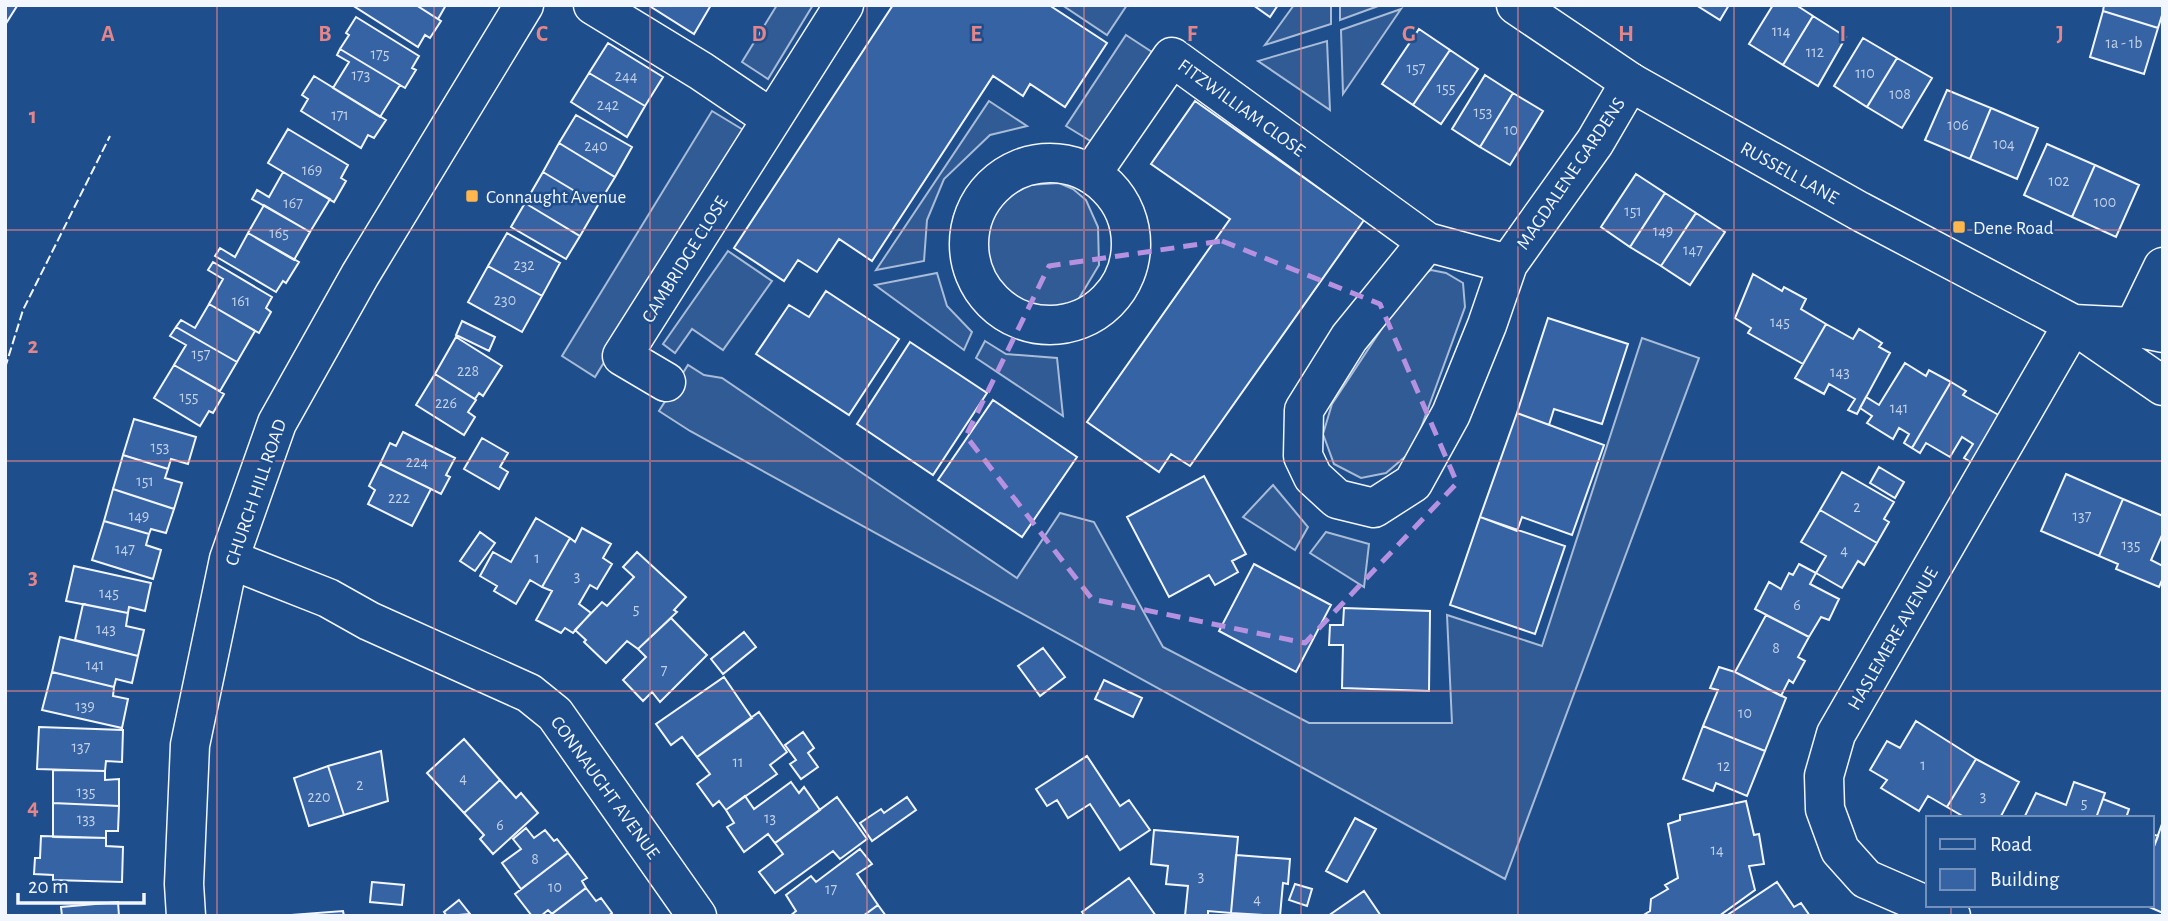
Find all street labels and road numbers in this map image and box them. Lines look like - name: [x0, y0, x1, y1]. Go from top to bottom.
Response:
- street label: FITZWILLIAM CLOSE: [1174, 56, 1308, 161]
- street label: MAGDALENE GARDENS: [1513, 94, 1629, 253]
- street label: RUSSELL LANE: [1737, 139, 1842, 208]
- street label: CAMBRIDGE CLOSE: [639, 193, 732, 326]
- street label: CHURCH HILL ROAD: [222, 417, 290, 568]
- street label: HASLEMERE AVENUE: [1845, 564, 1942, 713]
- street label: CONNAUGHT AVENUE: [547, 713, 663, 863]

